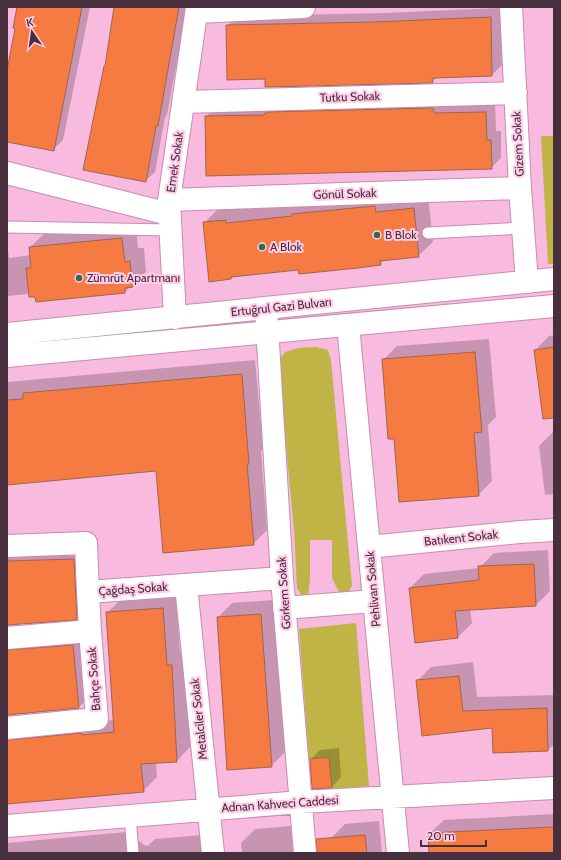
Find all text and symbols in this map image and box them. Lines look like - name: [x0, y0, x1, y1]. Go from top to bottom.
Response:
- north arrow: [12, 12, 52, 52]
- text: K: [25, 15, 35, 30]
- street label: Tutku Sokak: [320, 88, 381, 105]
- street label: Gizem Sokak: [508, 110, 527, 177]
- street label: Emek Sokak: [163, 130, 186, 193]
- street label: Gönül Sokak: [313, 185, 377, 202]
- place label: B Blok: [385, 227, 417, 242]
- marker: B Blok: [372, 230, 382, 240]
- place label: A Blok: [270, 239, 303, 254]
- marker: A Blok: [257, 242, 267, 252]
- place label: Zümrüt Apartmanı: [87, 270, 180, 285]
- marker: Zümrüt Apartmanı: [74, 273, 84, 283]
- street label: Ertuğrul Gazi Bulvarı: [230, 294, 332, 319]
- street label: Batıkent Sokak: [423, 526, 499, 549]
- street label: Pehlivan Sokak: [362, 550, 383, 627]
- street label: Görkem Sokak: [273, 556, 294, 630]
- street label: Çağdaş Sokak: [98, 579, 169, 598]
- street label: Bahçe Sokak: [84, 646, 103, 711]
- street label: Metalciler Sokak: [187, 677, 210, 761]
- street label: Adnan Kahveci Caddesi: [221, 792, 339, 815]
- scale bar: [421, 822, 486, 848]
- text: 20 m: [427, 828, 455, 843]

